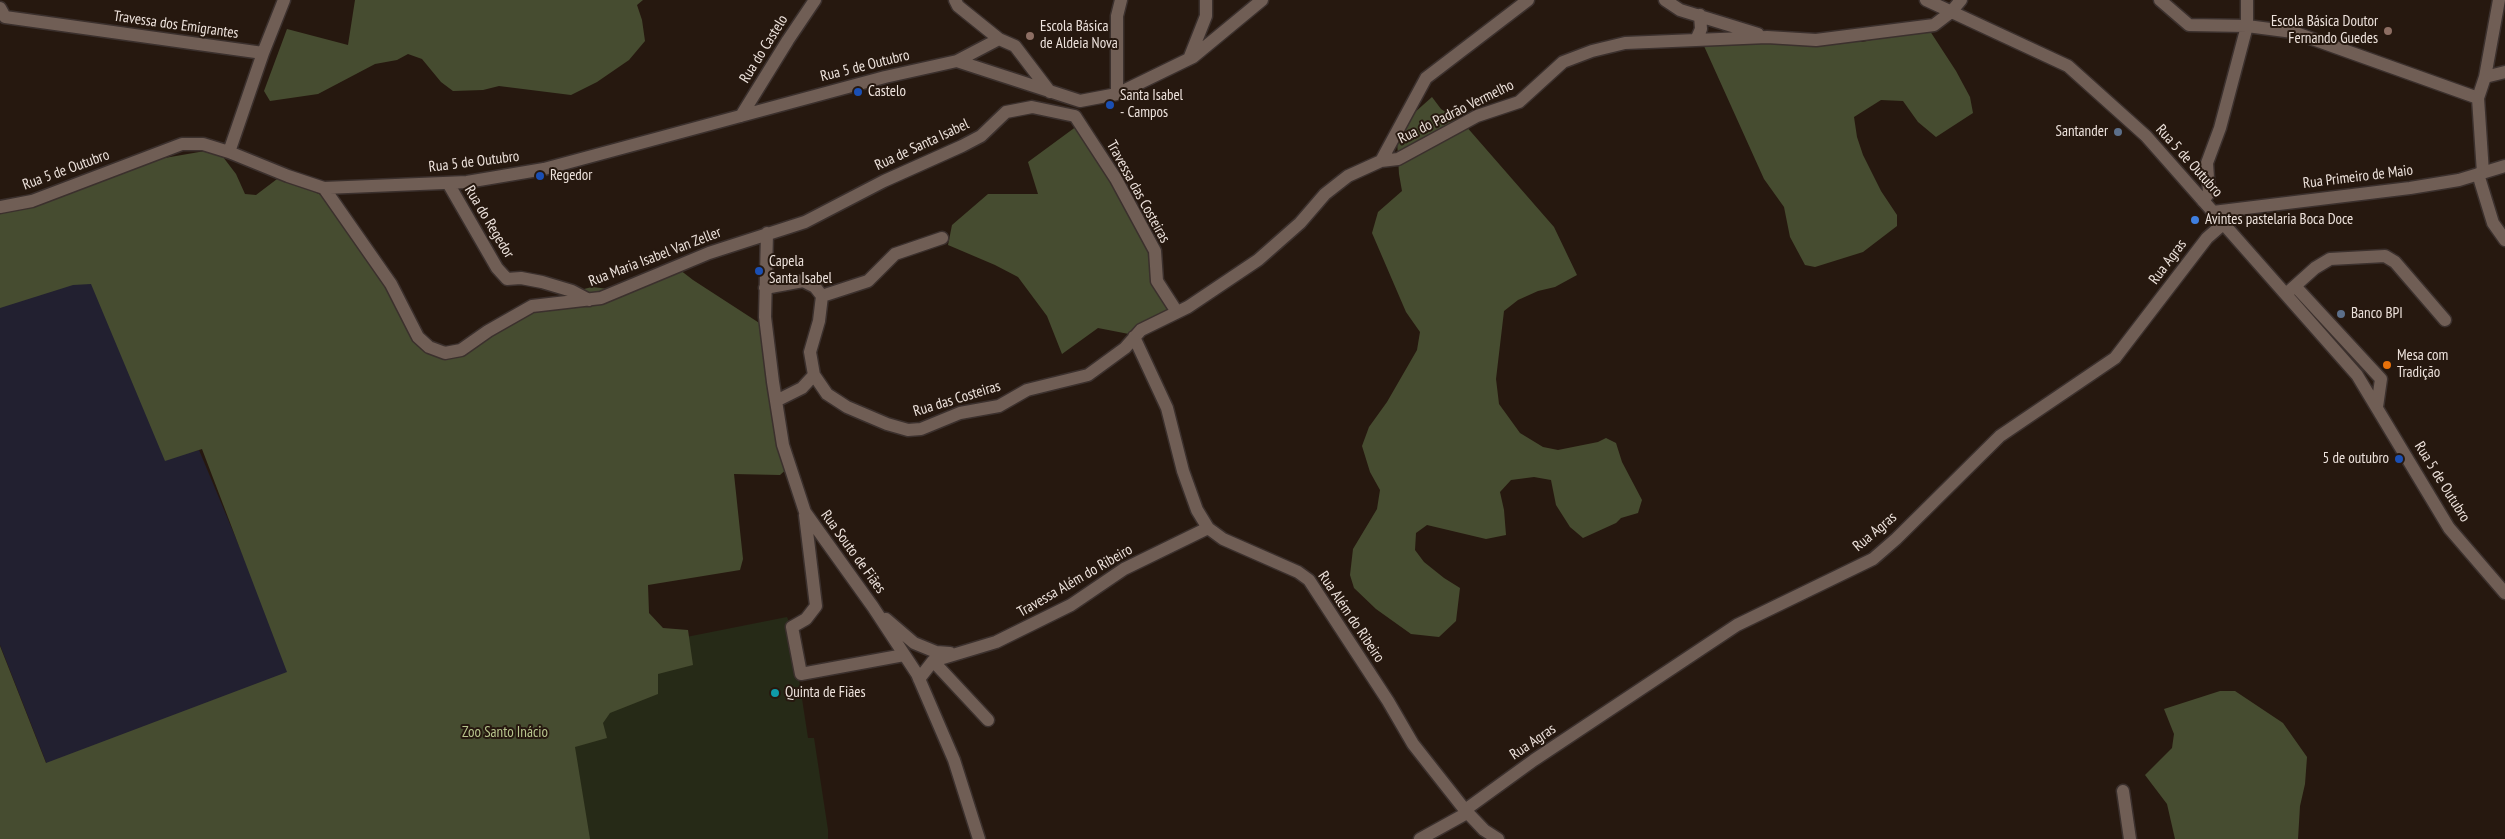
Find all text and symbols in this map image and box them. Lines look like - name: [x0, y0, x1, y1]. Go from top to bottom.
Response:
- street label: Travessa dos Emigrantes: [112, 7, 240, 43]
- street label: Rua do Castelo: [736, 12, 792, 86]
- place label: Escola Básica Doutor Fernando Guedes: [2271, 13, 2378, 48]
- place label: Escola Básica de Aldeia Nova: [1040, 18, 1118, 53]
- marker: Escola Básica Doutor Fernando Guedes: [2382, 25, 2394, 37]
- marker: Escola Básica de Aldeia Nova: [1024, 30, 1036, 42]
- street label: Rua 5 de Outubro: [819, 46, 911, 86]
- street label: Rua do Padrão Vermelho: [1395, 76, 1517, 148]
- place label: Castelo: [868, 83, 906, 101]
- marker: Castelo: [852, 86, 864, 98]
- place label: Santa Isabel - Campos: [1120, 87, 1183, 122]
- marker: Santa Isabel - Campos: [1104, 99, 1116, 111]
- street label: Rua de Santa Isabel: [872, 115, 972, 175]
- street label: Rua 5 de Outubro: [2152, 121, 2226, 201]
- place label: Santander: [2055, 123, 2108, 141]
- marker: Santander: [2112, 126, 2124, 138]
- street label: Travessa das Costeiras: [1102, 138, 1174, 246]
- street label: Rua 5 de Outubro: [20, 146, 112, 194]
- street label: Rua 5 de Outubro: [428, 148, 520, 176]
- street label: Rua Primeiro de Maio: [2302, 161, 2414, 193]
- place label: Regedor: [550, 167, 592, 185]
- marker: Regedor: [534, 170, 546, 182]
- street label: Rua do Regedor: [460, 182, 518, 262]
- place label: Avintes pastelaria Boca Doce: [2205, 211, 2353, 229]
- marker: Avintes pastelaria Boca Doce: [2189, 214, 2201, 226]
- street label: Rua Maria Isabel Van Zeller: [586, 223, 724, 291]
- street label: Rua Agras: [2145, 236, 2191, 288]
- place label: Capela Santa Isabel: [769, 253, 832, 288]
- marker: Capela Santa Isabel: [753, 265, 765, 277]
- place label: Banco BPI: [2351, 305, 2403, 323]
- marker: Banco BPI: [2335, 308, 2347, 320]
- place label: Mesa com Tradição: [2397, 347, 2448, 382]
- marker: Mesa com Tradição: [2381, 359, 2393, 371]
- street label: Rua das Costeiras: [911, 377, 1003, 421]
- street label: Rua 5 de Outubro: [2410, 439, 2474, 525]
- place label: 5 de outubro: [2322, 450, 2389, 468]
- marker: 5 de outubro: [2393, 453, 2405, 465]
- street label: Rua Souto de Fiães: [817, 507, 889, 597]
- street label: Rua Agras: [1849, 509, 1901, 555]
- street label: Travessa Além do Ribeiro: [1014, 541, 1136, 621]
- street label: Rua Além do Ribeiro: [1314, 568, 1388, 666]
- place label: Quinta de Fiães: [785, 684, 865, 702]
- marker: Quinta de Fiães: [769, 687, 781, 699]
- street label: Rua Agras: [1507, 720, 1559, 764]
- park label: Zoo Santo Inácio: [462, 724, 548, 742]

